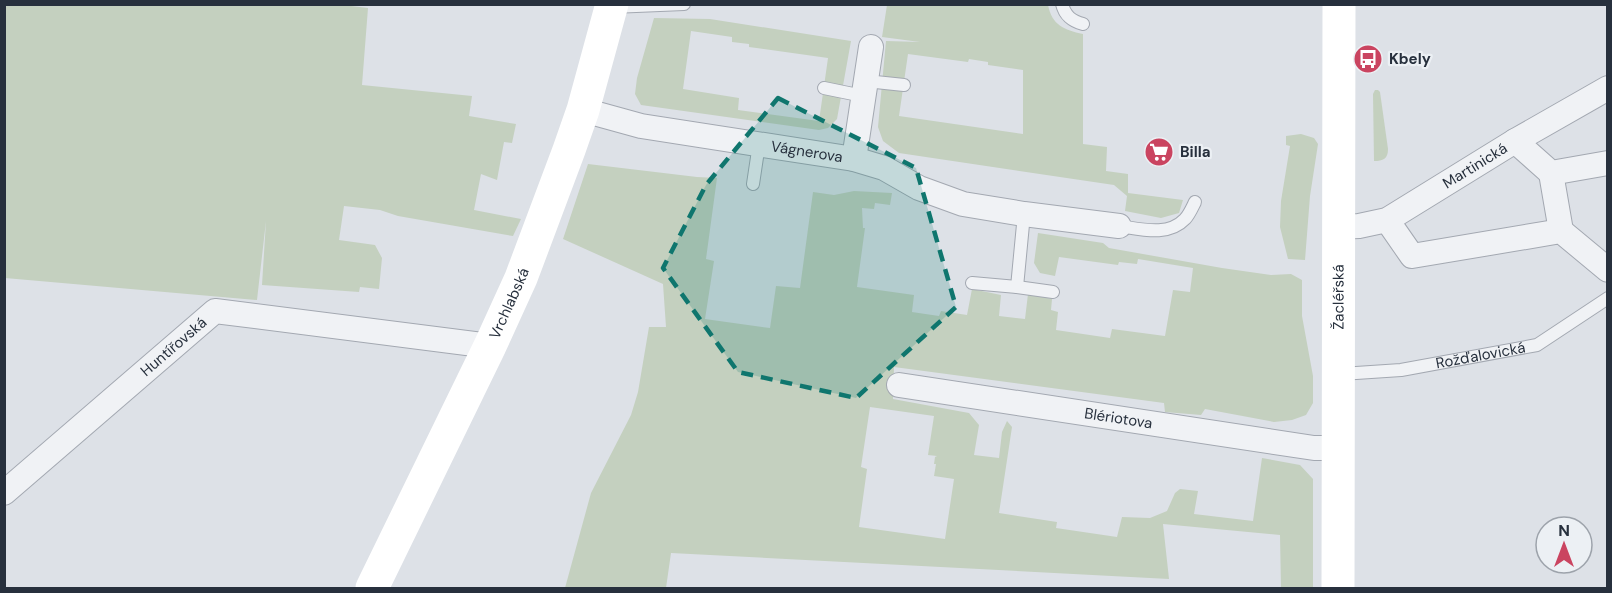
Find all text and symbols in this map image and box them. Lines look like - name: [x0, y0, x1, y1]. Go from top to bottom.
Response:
- bus stop icon: Kbely: [1352, 43, 1384, 75]
- place label: Kbely: [1389, 49, 1431, 69]
- street label: Vágnerova: [770, 136, 844, 167]
- supermarket icon: Billa: [1143, 136, 1175, 168]
- street label: Martinická: [1439, 138, 1511, 193]
- place label: Billa: [1180, 142, 1210, 162]
- street label: Žacléřská: [1328, 264, 1349, 330]
- street label: Vrchlabská: [484, 265, 534, 342]
- street label: Huntířovská: [136, 313, 211, 381]
- street label: Rožďalovická: [1434, 337, 1527, 373]
- street label: Blériotova: [1083, 403, 1154, 433]
- north arrow: [1534, 515, 1594, 575]
- text: N: [1558, 520, 1570, 541]

